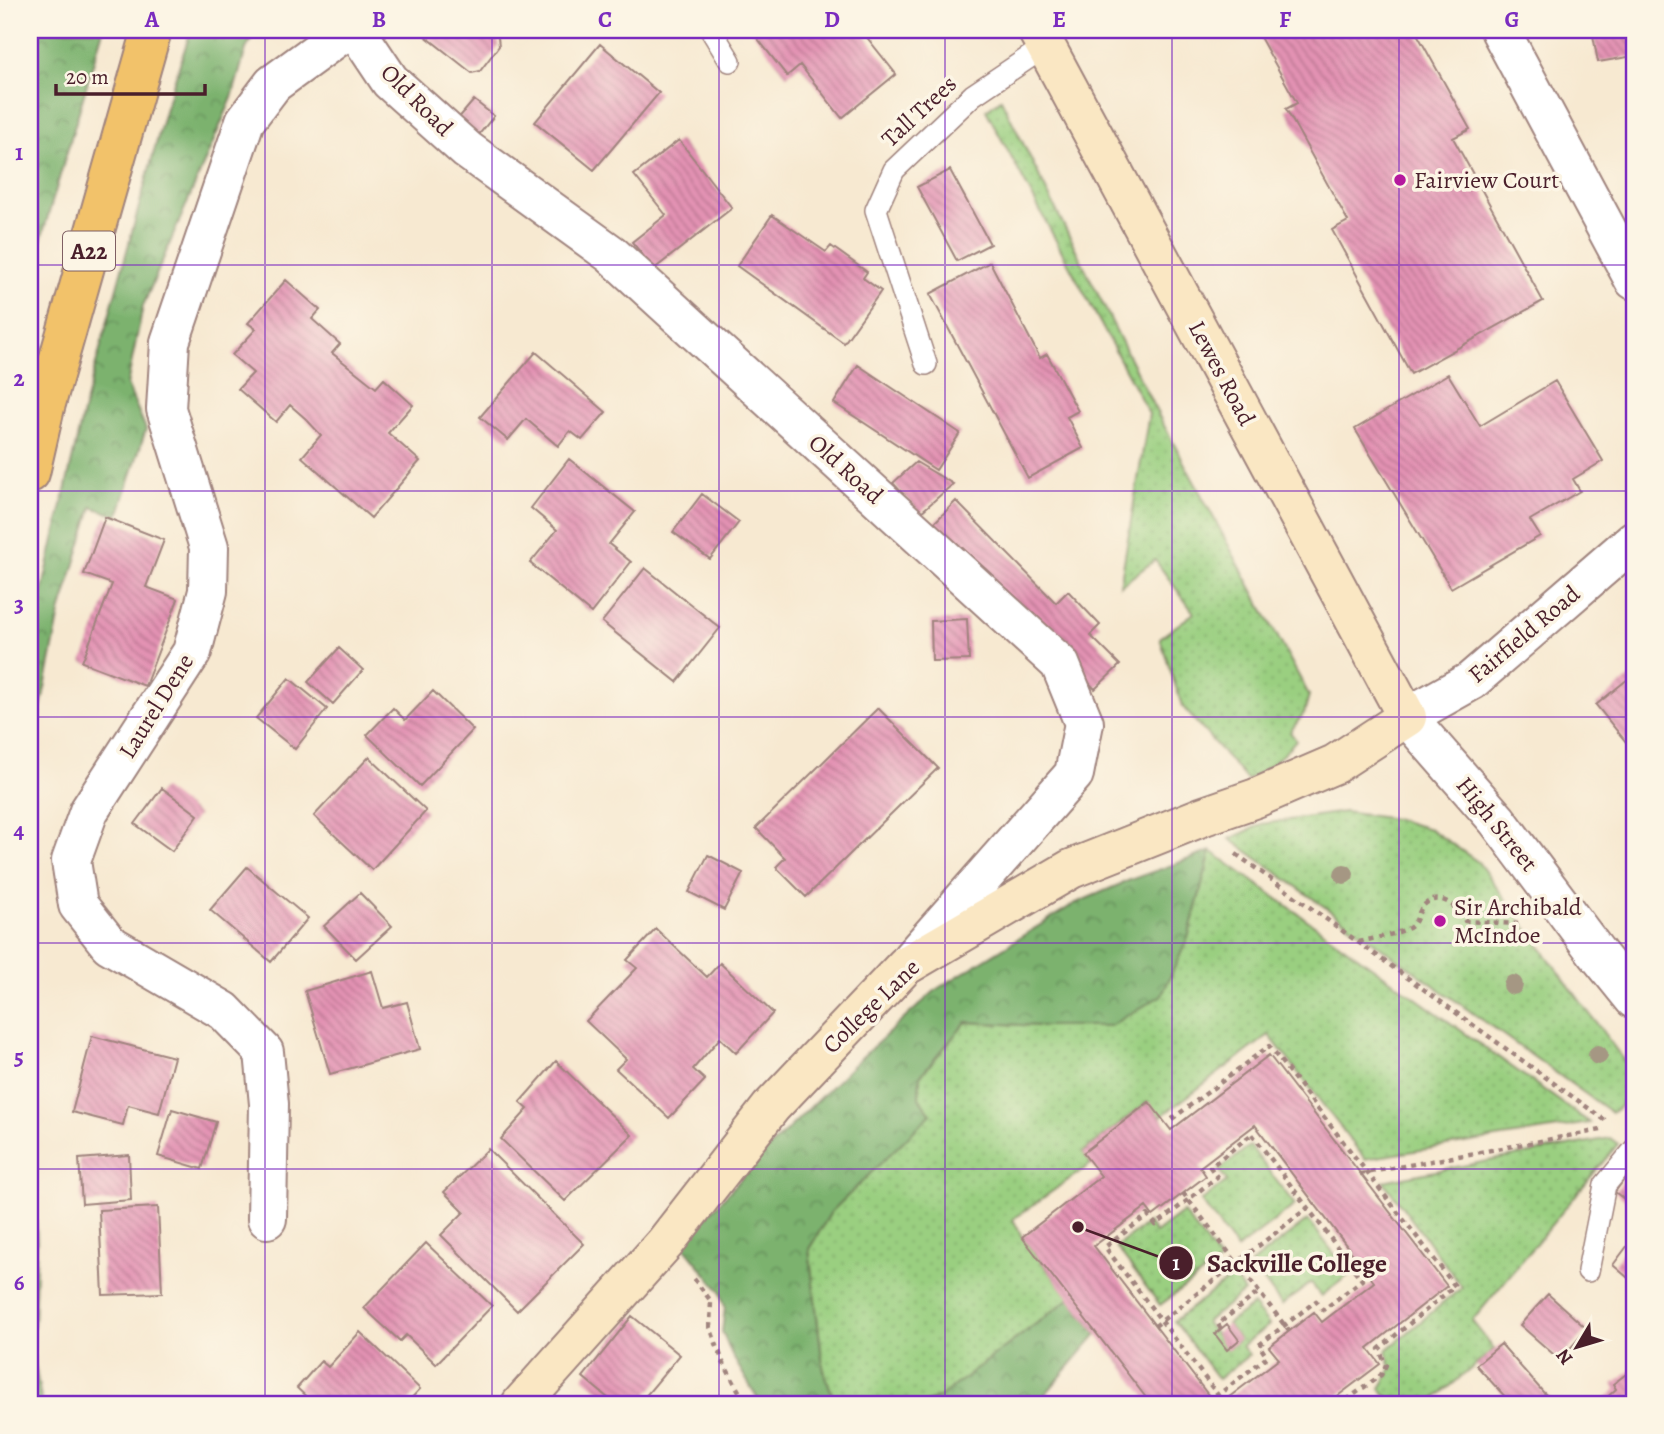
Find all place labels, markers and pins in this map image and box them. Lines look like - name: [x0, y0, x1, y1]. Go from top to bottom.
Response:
- place label: Fairview Court: [1414, 164, 1559, 196]
- marker: Fairview Court: [1392, 172, 1408, 188]
- place label: Sir Archibald McIndoe: [1454, 891, 1582, 951]
- marker: Sir Archibald McIndoe: [1432, 913, 1448, 929]
- callout: Sackville College: [1158, 1239, 1401, 1286]

